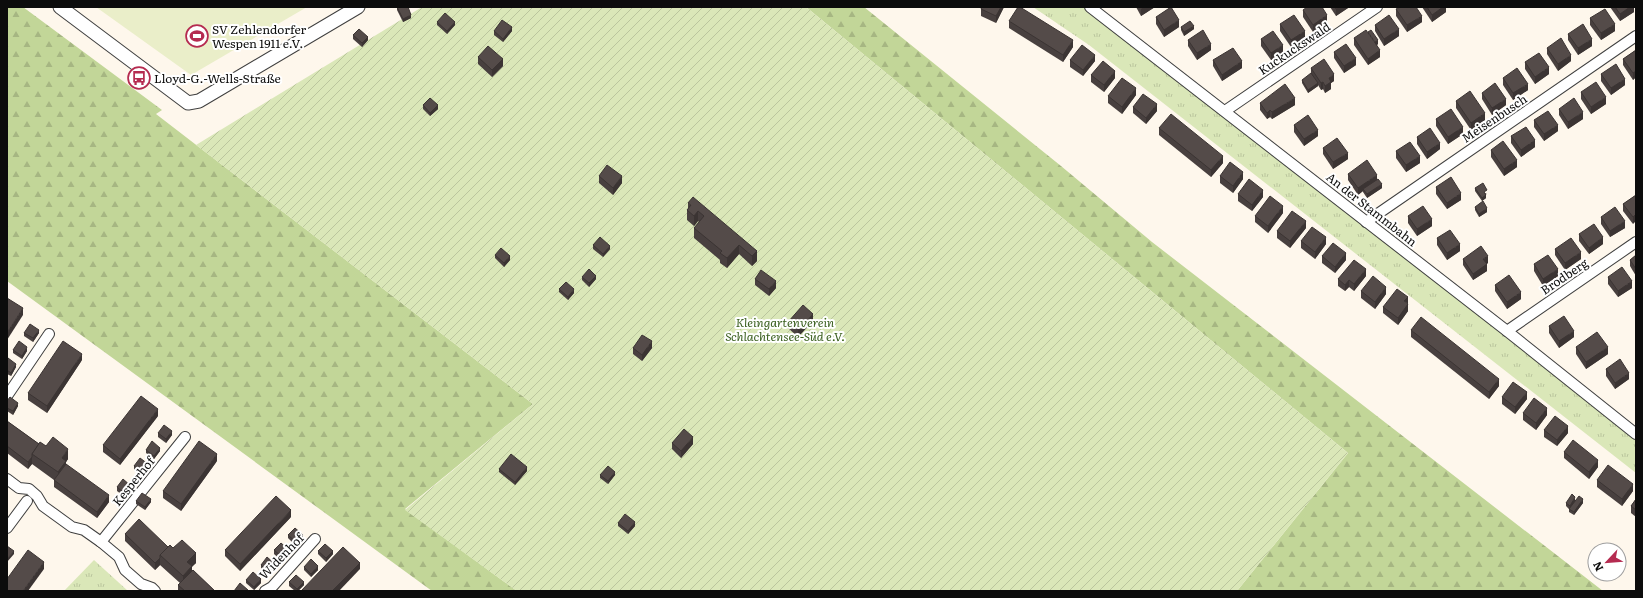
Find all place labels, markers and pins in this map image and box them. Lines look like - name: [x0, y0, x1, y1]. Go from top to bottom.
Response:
- place label: SV Zehlendorfer Wespen 1911 e.V.: [212, 20, 307, 52]
- sports icon: SV Zehlendorfer Wespen 1911 e.V.: [184, 23, 210, 49]
- bus stop icon: Lloyd-G.-Wells-Straße: [126, 65, 152, 91]
- place label: Lloyd-G.-Wells-Straße: [154, 69, 281, 87]

